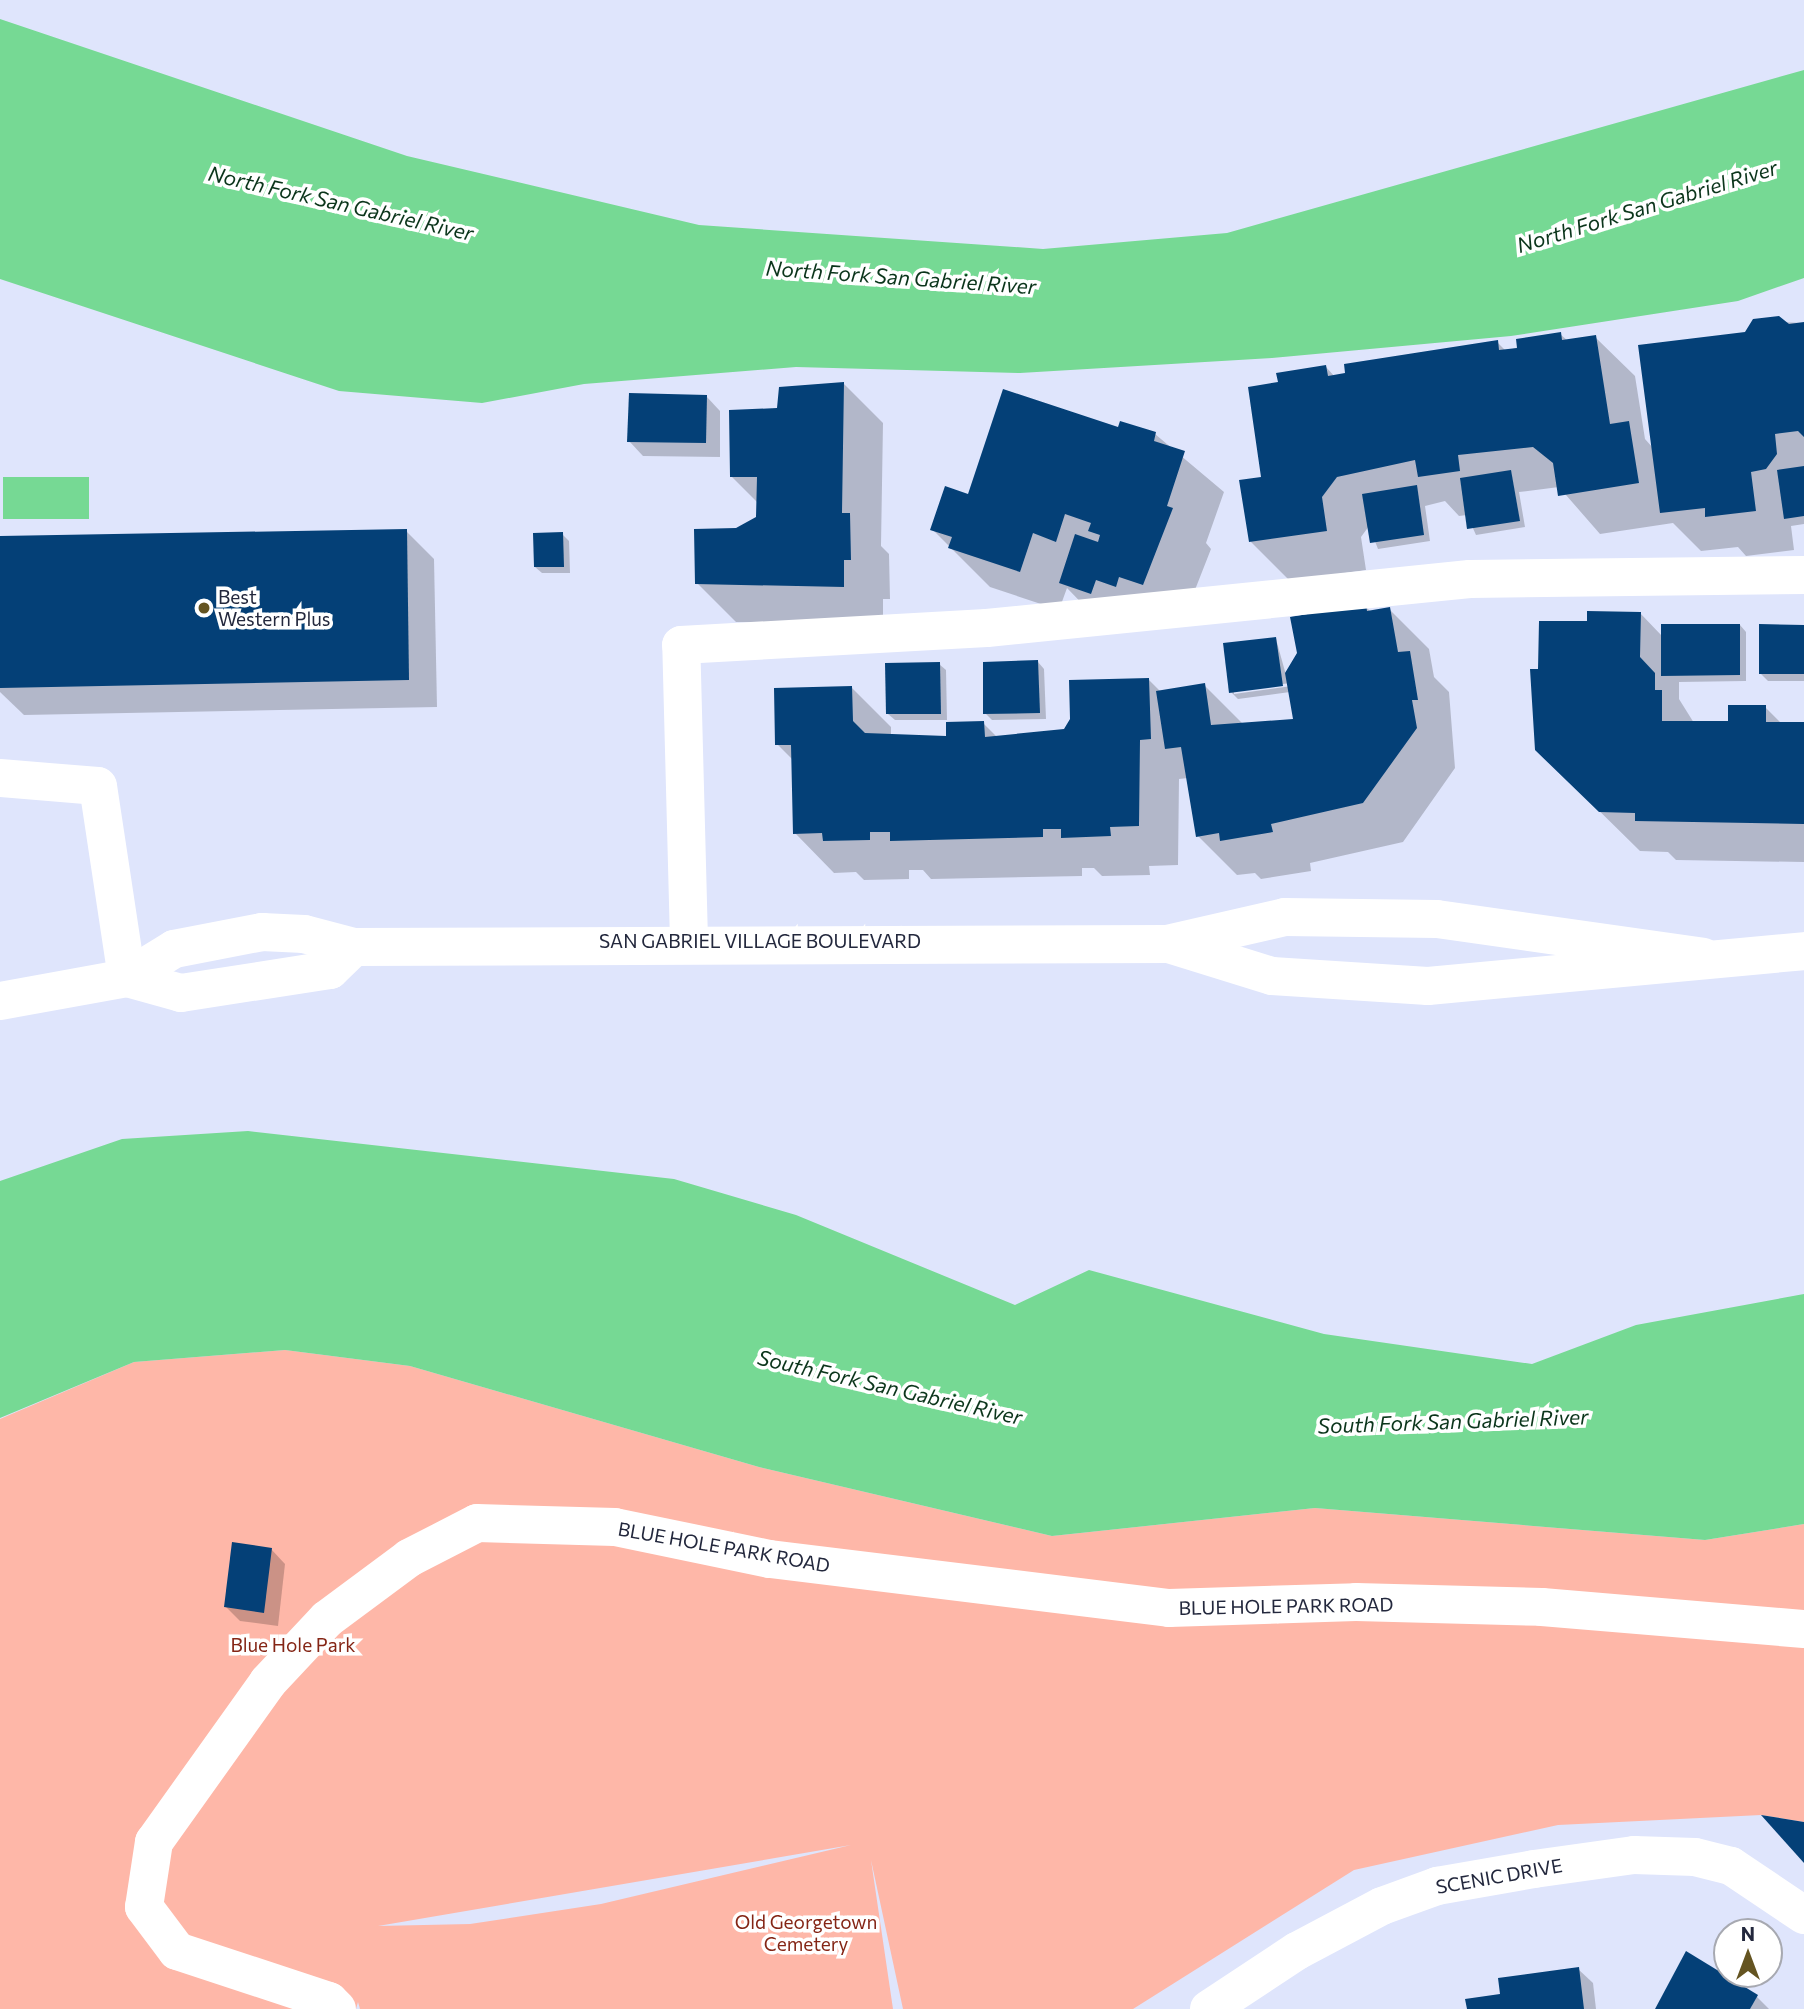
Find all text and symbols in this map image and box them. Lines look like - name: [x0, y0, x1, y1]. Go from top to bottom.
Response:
- water label: North Fork San Gabriel River: [1514, 154, 1780, 258]
- water label: North Fork San Gabriel River: [206, 160, 476, 246]
- water label: North Fork San Gabriel River: [765, 255, 1037, 299]
- place label: Best Western Plus: [218, 586, 330, 630]
- marker: Best Western Plus: [196, 600, 212, 616]
- street label: SAN GABRIEL VILLAGE BOULEVARD: [599, 930, 921, 952]
- water label: South Fork San Gabriel River: [755, 1344, 1025, 1430]
- water label: South Fork San Gabriel River: [1317, 1404, 1589, 1438]
- street label: BLUE HOLE PARK ROAD: [616, 1517, 832, 1577]
- street label: BLUE HOLE PARK ROAD: [1178, 1593, 1394, 1619]
- park label: Blue Hole Park: [230, 1634, 356, 1656]
- street label: SCENIC DRIVE: [1434, 1854, 1564, 1898]
- park label: Old Georgetown Cemetery: [735, 1911, 877, 1955]
- north arrow: [1713, 1918, 1783, 1988]
- text: N: [1741, 1922, 1755, 1945]

